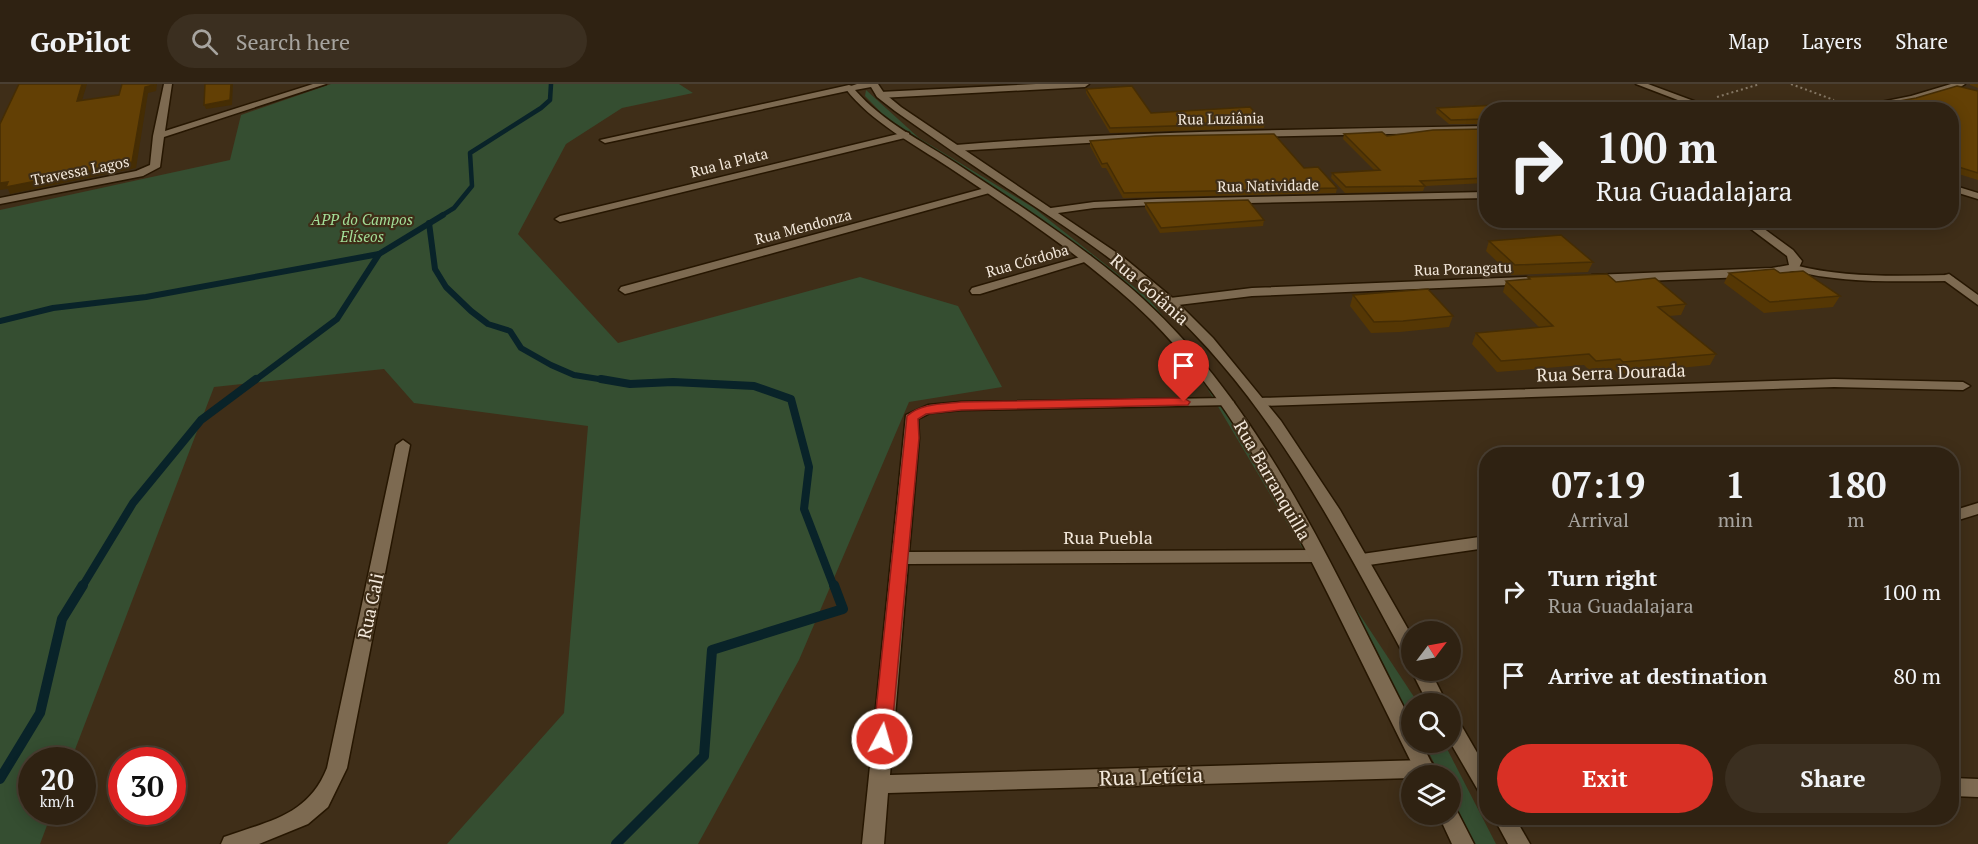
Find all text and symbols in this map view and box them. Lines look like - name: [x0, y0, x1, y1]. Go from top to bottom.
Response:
- search box: [167, 14, 587, 68]
- text: GoPilot: [30, 23, 131, 60]
- icon: search: [188, 25, 221, 58]
- text: Search here: [236, 27, 350, 56]
- text: Map: [1728, 27, 1769, 55]
- text: Layers: [1802, 27, 1862, 55]
- text: Share: [1895, 27, 1948, 55]
- street label: Rua Luziânia: [1178, 107, 1265, 129]
- text: 100 m: [1596, 119, 1717, 175]
- icon: right: [1497, 126, 1575, 204]
- street label: Rua la Plata: [688, 143, 770, 181]
- street label: Travessa Lagos: [29, 151, 131, 189]
- text: Rua Guadalajara: [1596, 173, 1792, 209]
- street label: Rua Natividade: [1217, 174, 1319, 196]
- street label: Rua Mendonza: [752, 203, 854, 249]
- park label: APP do Campos Elíseos: [310, 209, 413, 246]
- street label: Rua Córdoba: [983, 239, 1071, 281]
- street label: Rua Goiânia: [1105, 248, 1195, 330]
- street label: Rua Porangatu: [1414, 256, 1513, 280]
- pin: [1158, 340, 1209, 402]
- icon: arrive: [1167, 349, 1200, 382]
- street label: Rua Serra Dourada: [1536, 357, 1686, 387]
- street label: Rua Barranquilla: [1229, 416, 1317, 544]
- text: 07:19: [1552, 461, 1645, 508]
- text: 1: [1725, 461, 1746, 508]
- text: 180: [1825, 461, 1886, 508]
- text: Arrival: [1568, 506, 1629, 533]
- text: min: [1718, 506, 1753, 533]
- text: m: [1847, 506, 1865, 533]
- street label: Rua Puebla: [1063, 525, 1153, 549]
- text: Turn right: [1548, 563, 1657, 592]
- street label: Rua Cali: [351, 571, 389, 641]
- icon: right: [1497, 575, 1530, 608]
- text: 100 m: [1881, 577, 1941, 606]
- text: Rua Guadalajara: [1548, 592, 1693, 619]
- north arrow: [1401, 621, 1461, 681]
- map controls: [1401, 621, 1461, 825]
- icon: arrive: [1497, 659, 1530, 692]
- text: Arrive at destination: [1548, 661, 1767, 690]
- text: 80 m: [1893, 661, 1941, 690]
- button: search: [1401, 693, 1461, 753]
- position arrow: [850, 707, 914, 771]
- button: Exit: [1497, 744, 1713, 813]
- button: Share: [1725, 744, 1941, 813]
- speed limit sign: 30: [108, 747, 186, 825]
- text: 20: [40, 759, 74, 799]
- street label: Rua Letícia: [1099, 760, 1204, 792]
- button: layers: [1401, 765, 1461, 825]
- text: km/h: [40, 791, 74, 811]

